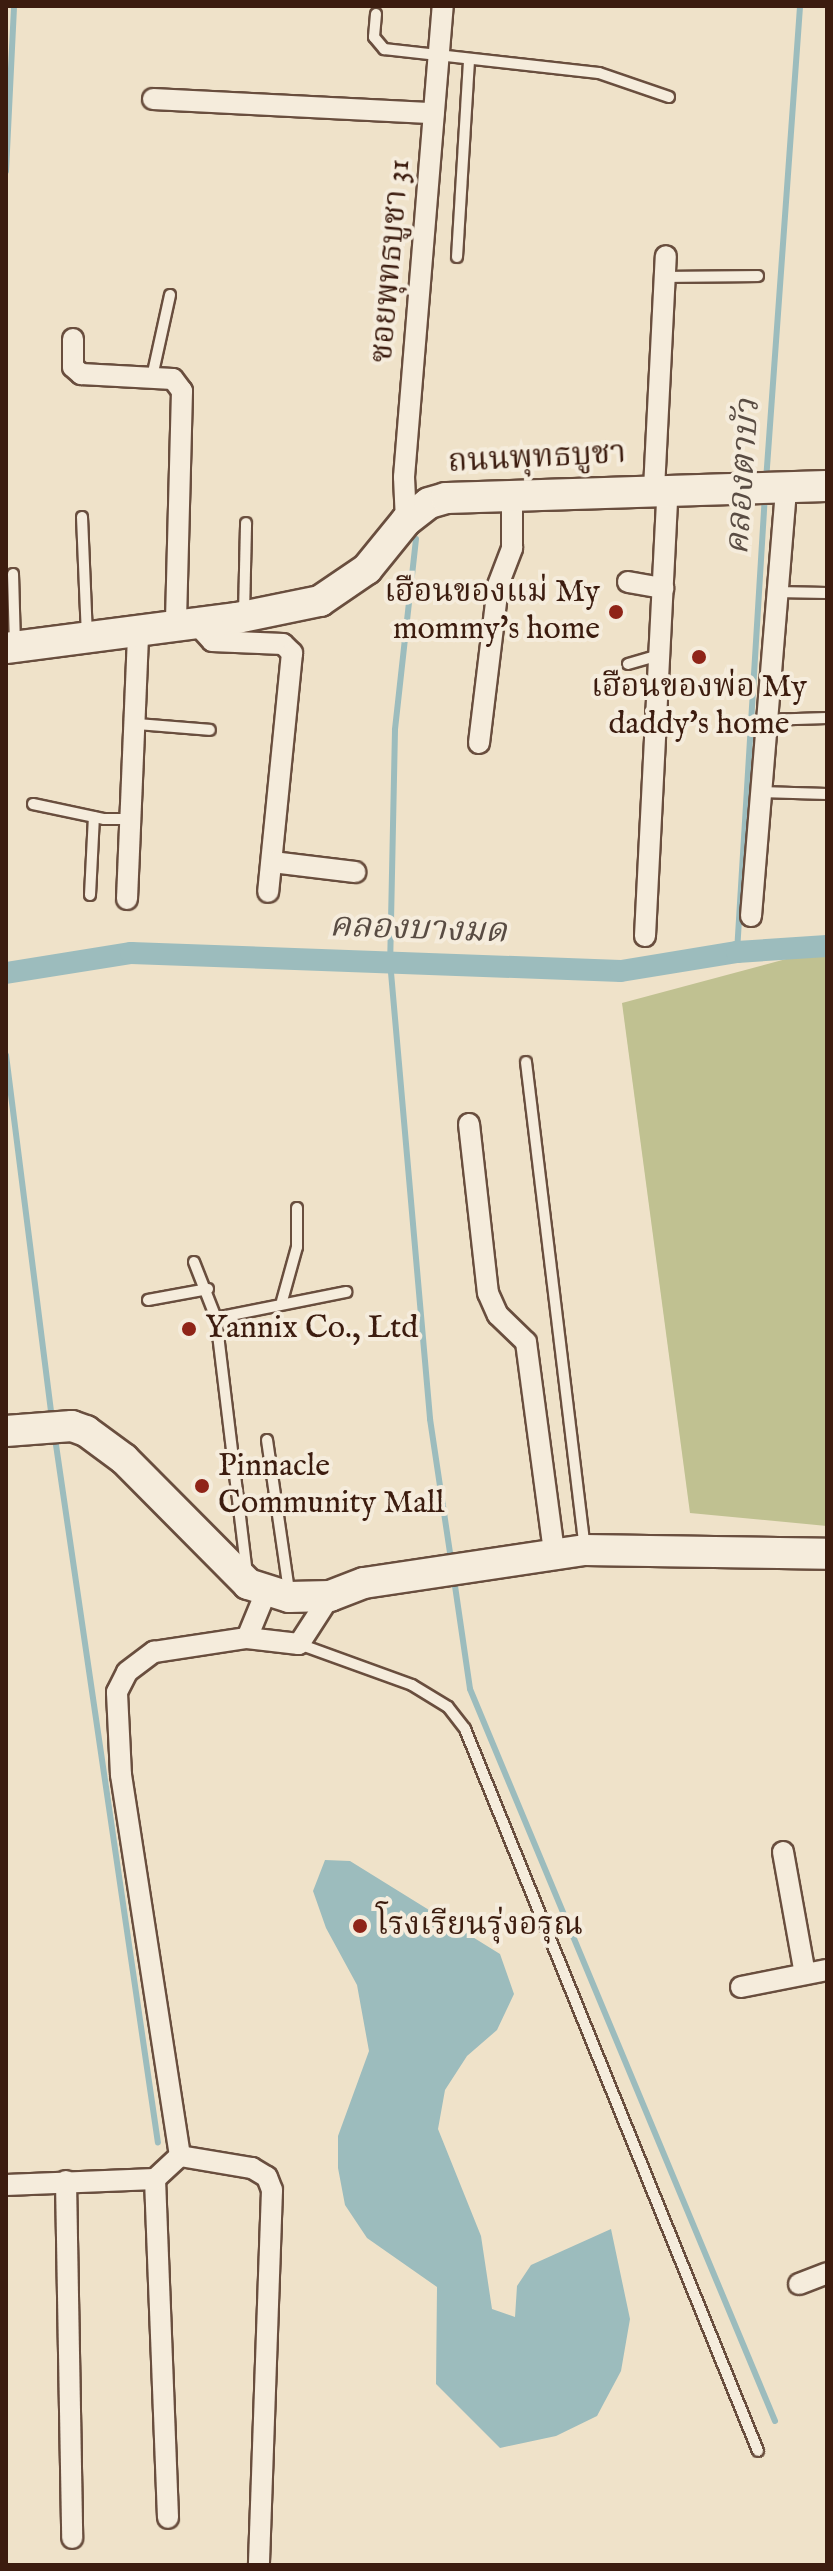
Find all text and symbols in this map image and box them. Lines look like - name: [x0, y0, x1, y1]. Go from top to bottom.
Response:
- street label: ซอยพุทธบูชา 31: [364, 157, 420, 365]
- water label: คลองตาบัว: [717, 398, 769, 556]
- street label: ถนนพุทธบูชา: [447, 435, 627, 483]
- place label: เฮือนของแม่ My mommy's home: [384, 575, 600, 650]
- marker: เฮือนของแม่ My mommy's home: [607, 603, 625, 621]
- marker: เฮือนของพ่อ My daddy's home: [690, 648, 708, 666]
- place label: เฮือนของพ่อ My daddy's home: [591, 670, 807, 745]
- water label: คลองบางมด: [329, 906, 507, 952]
- place label: Yannix Co., Ltd: [205, 1310, 418, 1348]
- marker: Yannix Co., Ltd: [180, 1320, 198, 1338]
- place label: Pinnacle Community Mall: [218, 1449, 445, 1524]
- marker: Pinnacle Community Mall: [193, 1477, 211, 1495]
- place label: โรงเรียนรุ่งอรุณ: [376, 1907, 583, 1945]
- marker: โรงเรียนรุ่งอรุณ: [351, 1917, 369, 1935]

